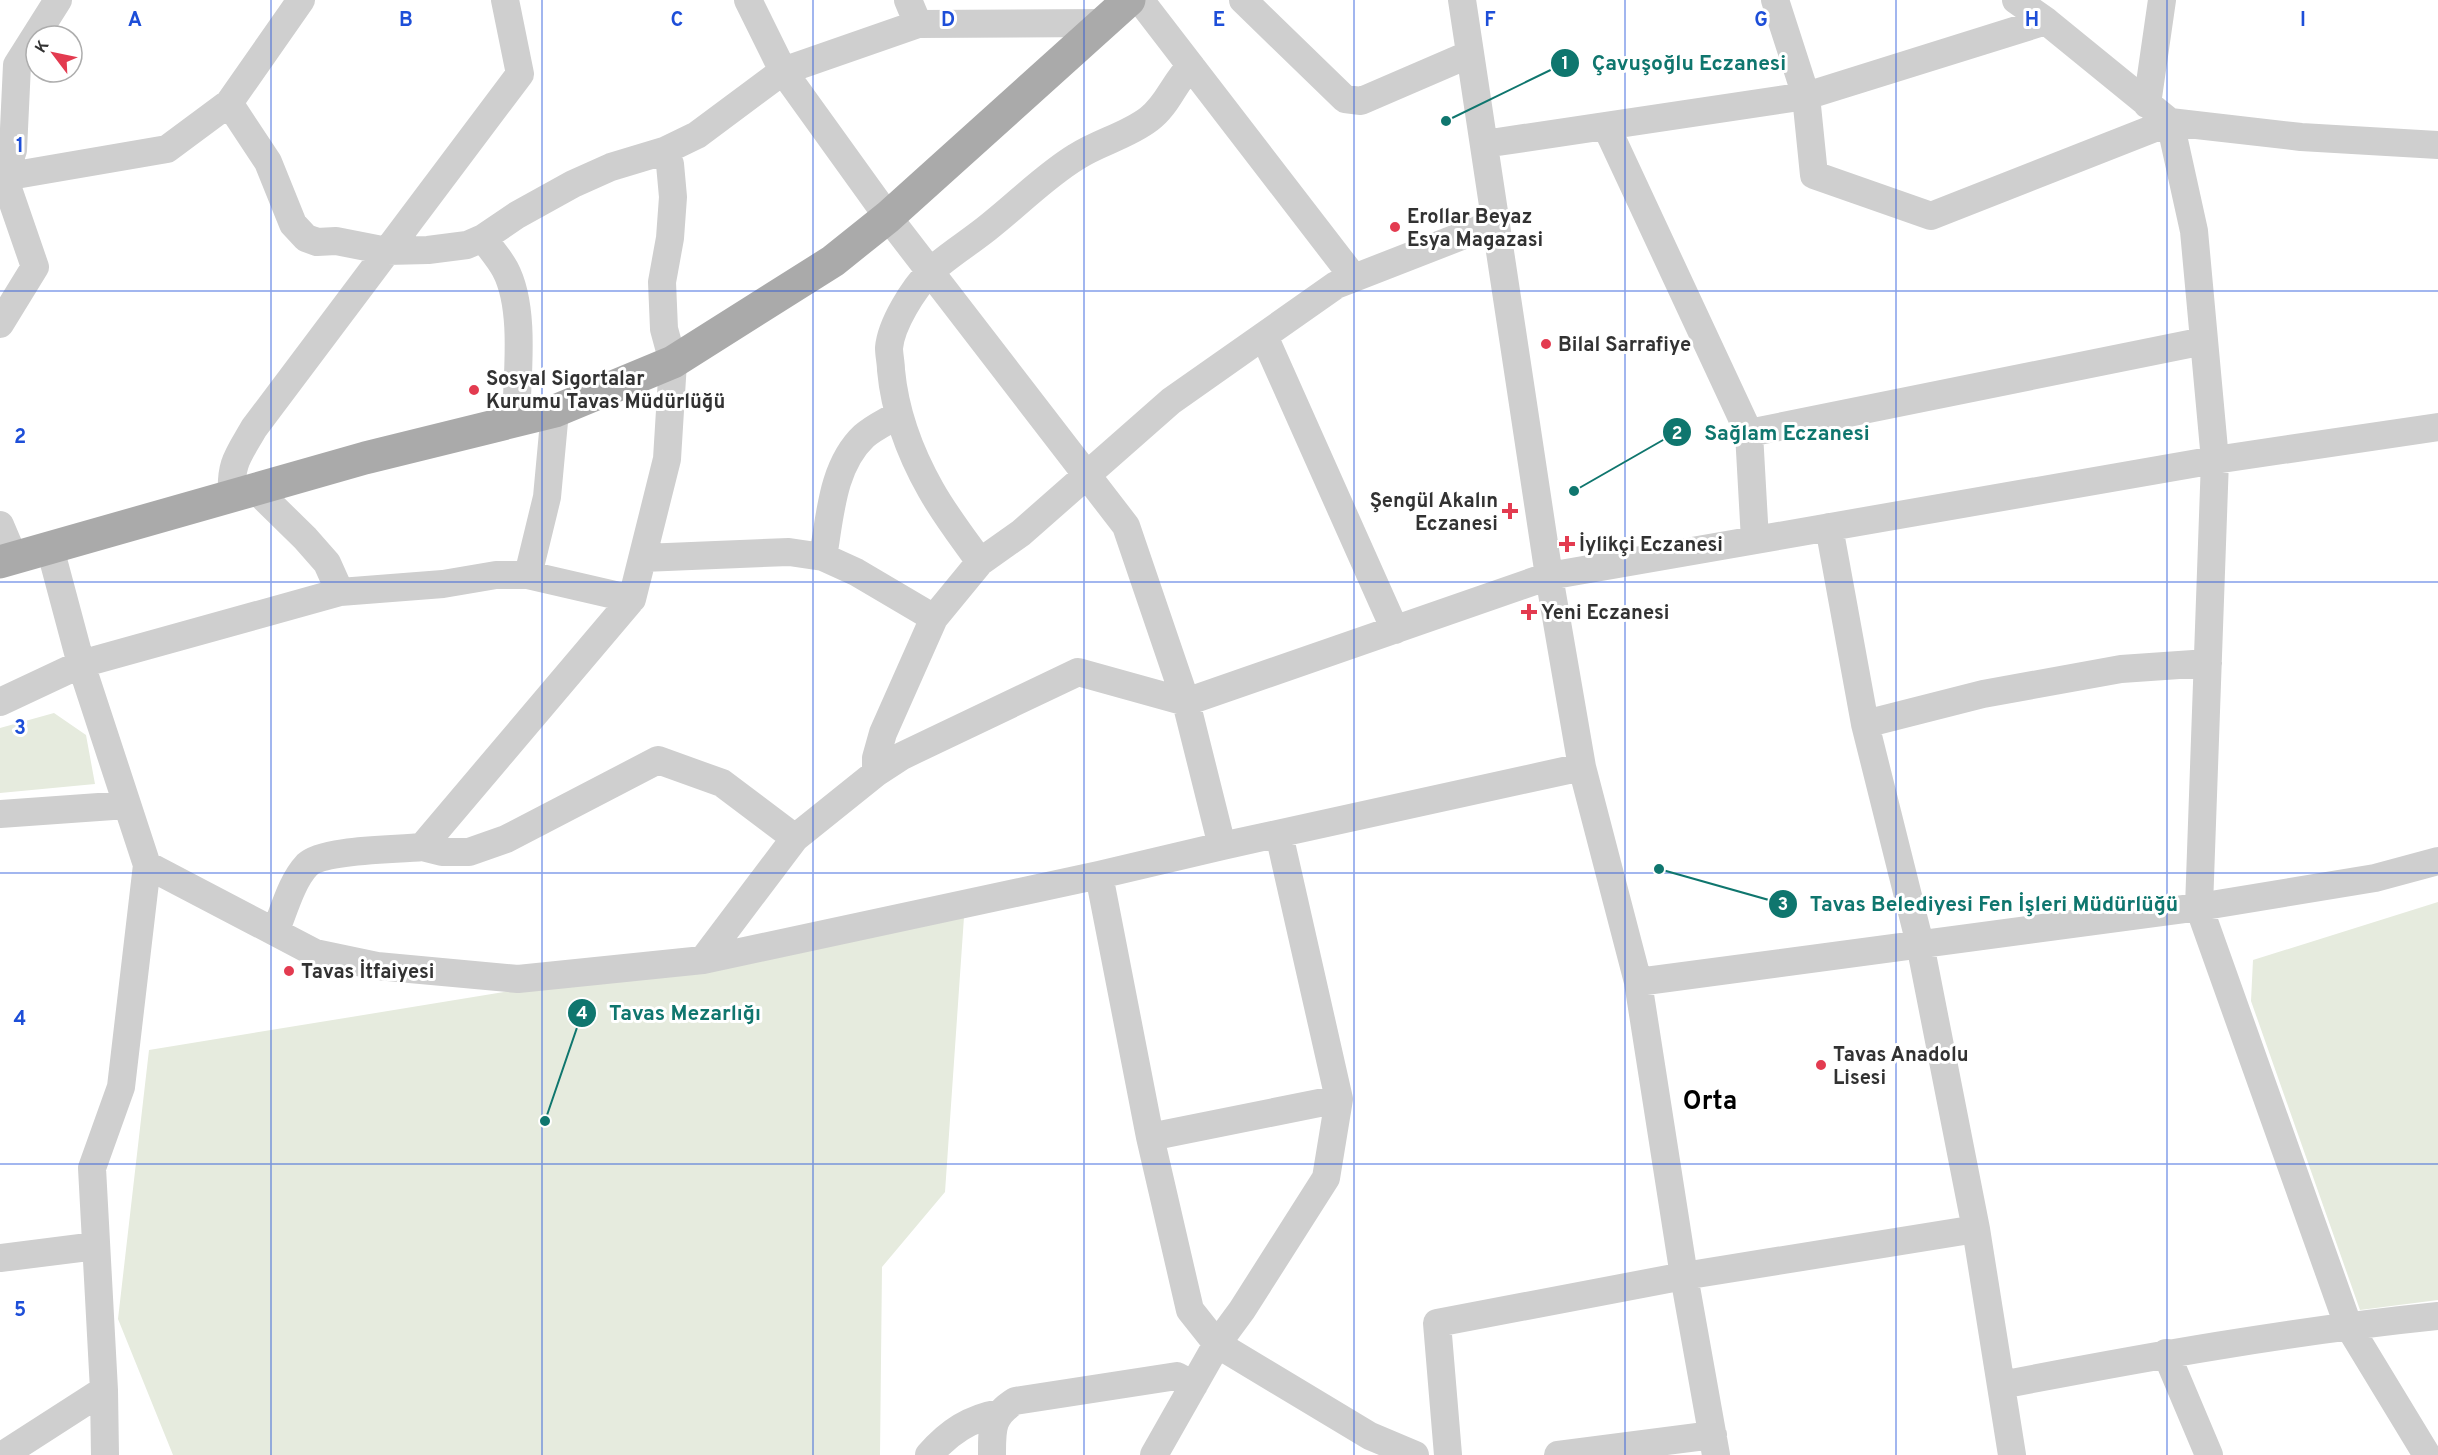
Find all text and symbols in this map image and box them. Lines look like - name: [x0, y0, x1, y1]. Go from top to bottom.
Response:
- text: A: [128, 8, 142, 34]
- text: B: [399, 8, 413, 34]
- text: C: [671, 8, 683, 34]
- text: D: [941, 8, 955, 34]
- text: E: [1213, 8, 1225, 34]
- text: F: [1484, 8, 1496, 34]
- text: G: [1754, 8, 1768, 34]
- text: H: [2025, 8, 2039, 34]
- text: I: [2300, 8, 2306, 34]
- north arrow: [24, 24, 84, 84]
- text: K: [31, 37, 54, 57]
- callout: Çavuşoğlu Eczanesi: [1550, 43, 1798, 82]
- text: Çavuşoğlu Eczanesi: [1592, 51, 1786, 78]
- text: 1: [1561, 53, 1569, 76]
- text: 1: [16, 134, 24, 160]
- place label: Erollar Beyaz Esya Magazasi: [1407, 205, 1543, 254]
- marker: Erollar Beyaz Esya Magazasi: [1388, 220, 1402, 234]
- place label: Bilal Sarrafiye: [1558, 333, 1691, 359]
- marker: Bilal Sarrafiye: [1539, 337, 1553, 351]
- place label: Sosyal Sigortalar Kurumu Tavas Müdürlüğü: [486, 367, 725, 416]
- marker: Sosyal Sigortalar Kurumu Tavas Müdürlüğü: [467, 383, 481, 397]
- callout: Sağlam Eczanesi: [1662, 413, 1881, 452]
- text: Sağlam Eczanesi: [1704, 421, 1870, 448]
- text: 2: [1671, 423, 1683, 446]
- text: 2: [14, 425, 26, 451]
- place label: Şengül Akalın Eczanesi: [1370, 489, 1498, 538]
- marker: Şengül Akalın Eczanesi: [1503, 504, 1517, 518]
- place label: İylikçi Eczanesi: [1579, 531, 1723, 559]
- marker: İylikçi Eczanesi: [1560, 537, 1574, 551]
- place label: Yeni Eczanesi: [1541, 601, 1669, 627]
- marker: Yeni Eczanesi: [1522, 605, 1536, 619]
- text: 3: [14, 716, 26, 742]
- callout: Tavas Belediyesi Fen İşleri Müdürlüğü: [1768, 884, 2190, 923]
- text: Tavas Belediyesi Fen İşleri Müdürlüğü: [1810, 891, 2178, 919]
- text: 3: [1778, 894, 1788, 917]
- place label: Tavas İtfaiyesi: [301, 958, 435, 986]
- marker: Tavas İtfaiyesi: [282, 964, 296, 978]
- callout: Tavas Mezarlığı: [567, 993, 773, 1032]
- text: Tavas Mezarlığı: [609, 1001, 761, 1028]
- text: 4: [576, 1003, 588, 1026]
- text: 4: [14, 1007, 26, 1033]
- place label: Tavas Anadolu Lisesi: [1833, 1043, 1969, 1092]
- marker: Tavas Anadolu Lisesi: [1814, 1058, 1828, 1072]
- district label: Orta: [1683, 1086, 1737, 1119]
- text: 5: [14, 1298, 26, 1324]

